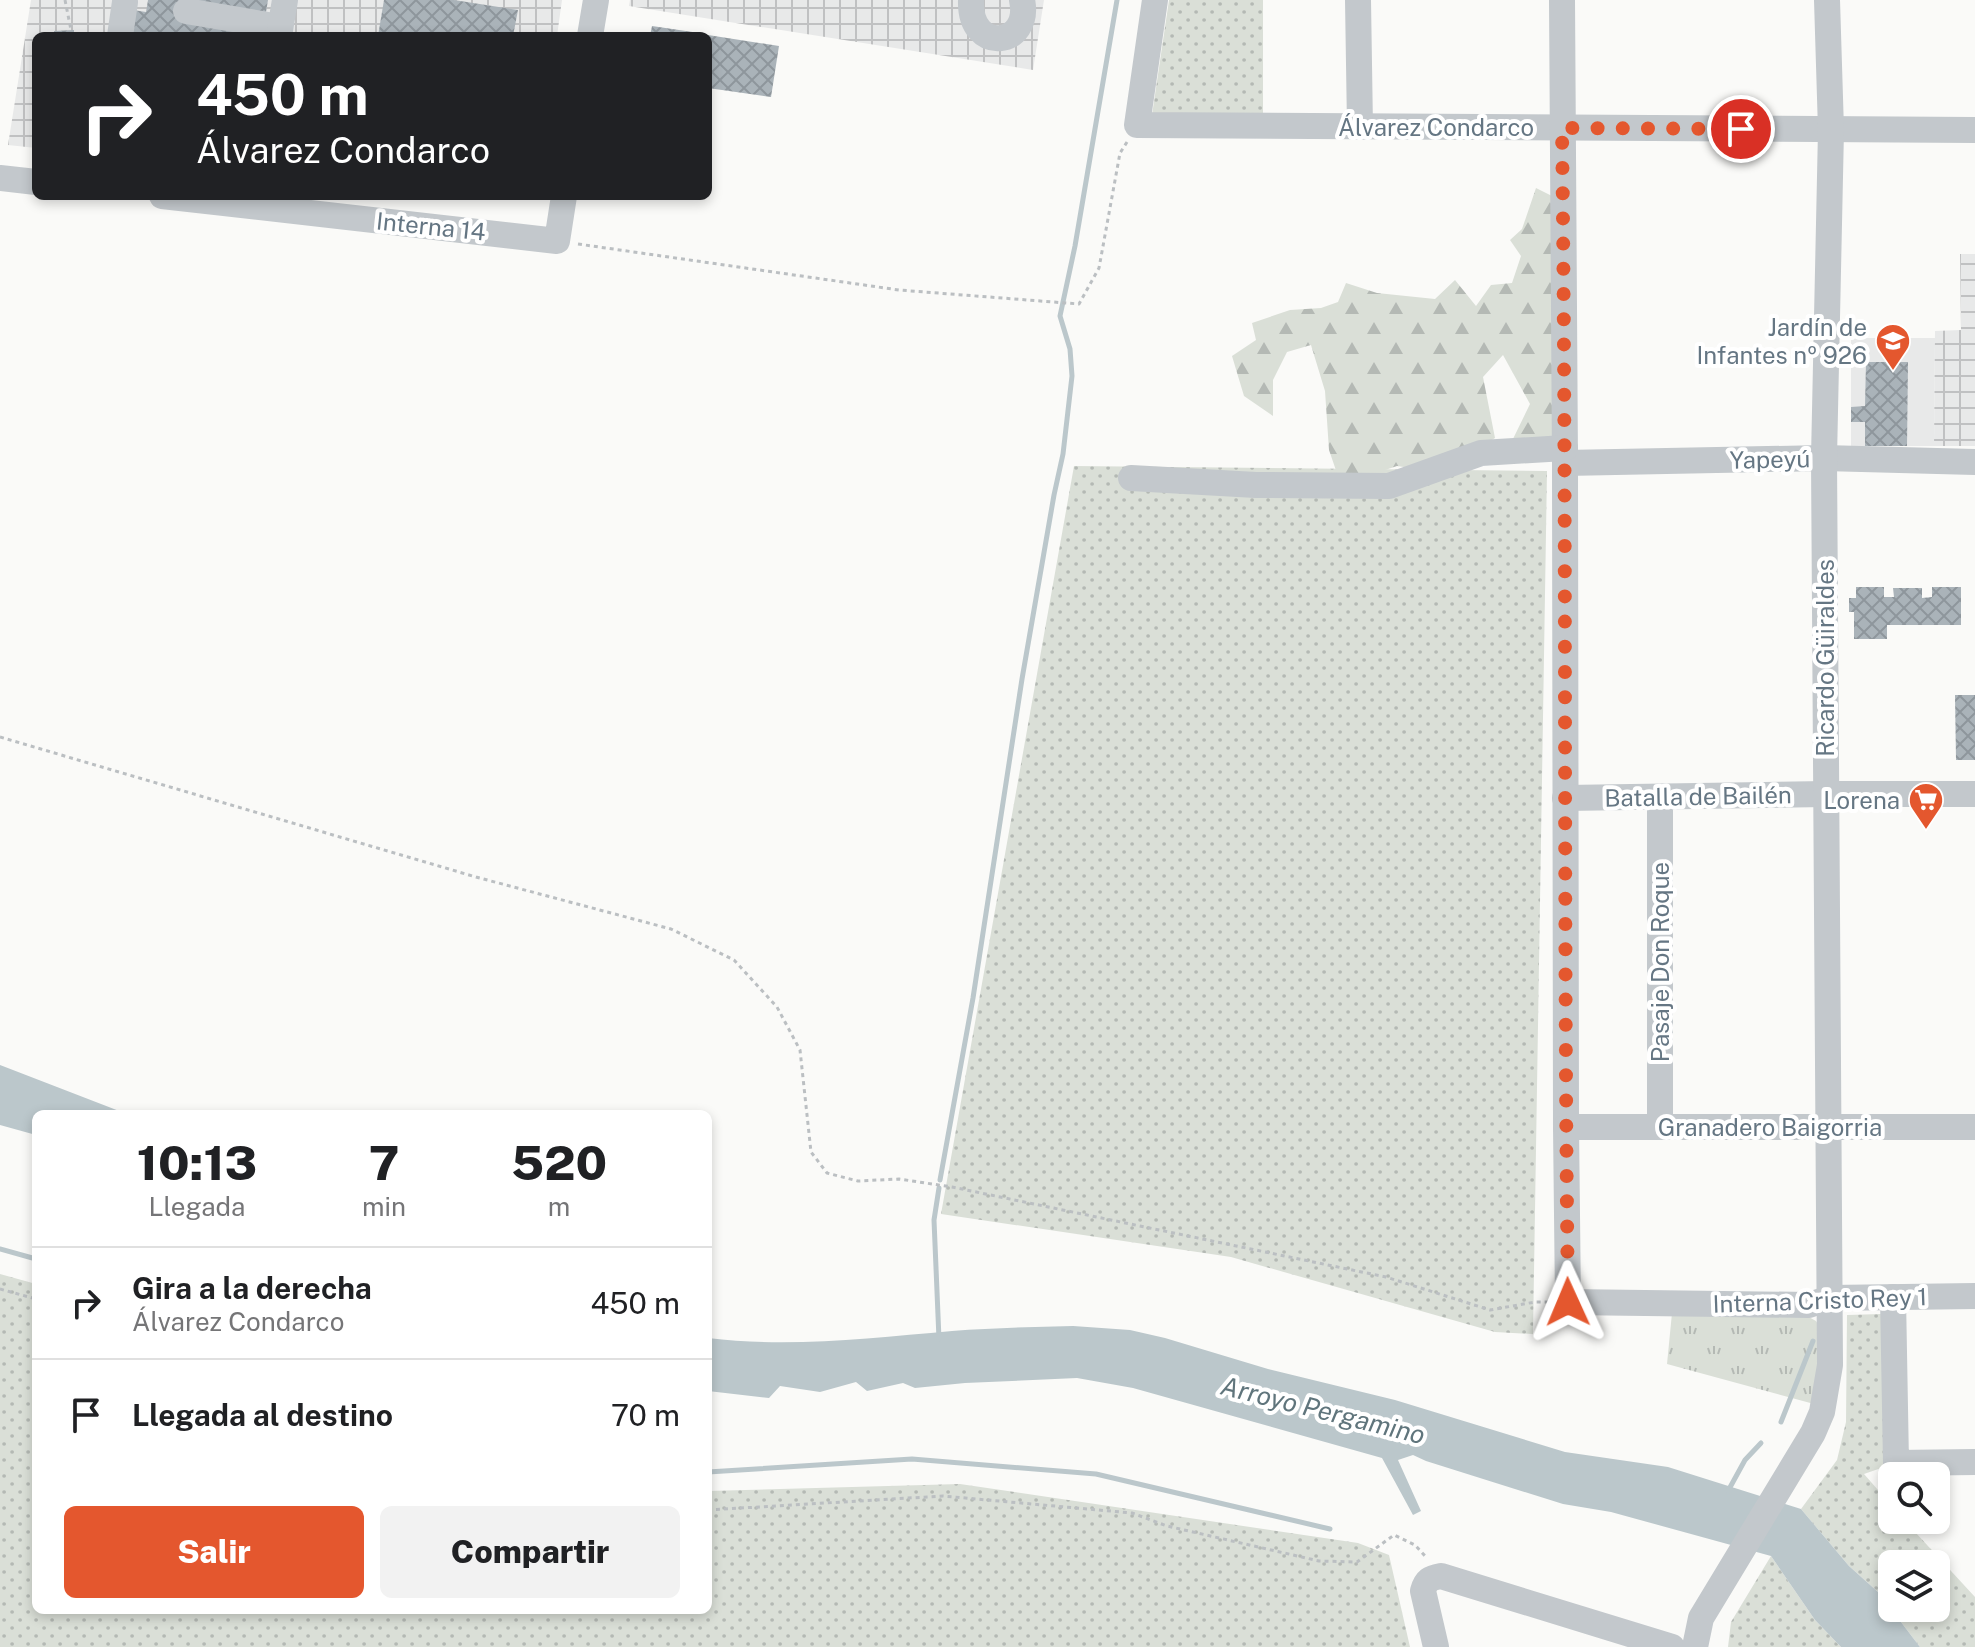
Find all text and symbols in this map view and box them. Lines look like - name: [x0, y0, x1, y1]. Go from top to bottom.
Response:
- text: 450 m: [196, 62, 369, 128]
- icon: right: [64, 64, 168, 168]
- pin: [1707, 95, 1775, 163]
- icon: arrive: [1719, 107, 1763, 151]
- street label: Álvarez Condarco: [1338, 113, 1534, 141]
- text: Álvarez Condarco: [196, 129, 490, 171]
- street label: Interna 14: [375, 206, 487, 246]
- place label: Jardín de Infantes nº 926: [1696, 313, 1867, 369]
- school or university icon: Jardín de Infantes nº 926: [1874, 322, 1912, 372]
- street label: Yapeyú: [1729, 444, 1811, 474]
- street label: Ricardo Güiraldes: [1811, 559, 1839, 757]
- street label: Batalla de Bailén: [1604, 780, 1792, 812]
- supermarket icon: Lorena: [1907, 781, 1945, 831]
- place label: Lorena: [1823, 786, 1900, 814]
- street label: Pasaje Don Roque: [1646, 862, 1674, 1062]
- street label: Granadero Baigorria: [1658, 1113, 1882, 1141]
- text: 10:13: [137, 1134, 257, 1191]
- text: 7: [369, 1134, 399, 1191]
- text: 520: [511, 1134, 607, 1191]
- text: Llegada: [149, 1191, 245, 1222]
- text: min: [362, 1191, 406, 1222]
- text: m: [548, 1191, 570, 1222]
- position arrow: [1526, 1260, 1610, 1344]
- text: Gira a la derecha: [132, 1270, 372, 1306]
- icon: right: [64, 1281, 108, 1325]
- street label: Interna Cristo Rey 1: [1712, 1282, 1928, 1318]
- text: 450 m: [591, 1285, 680, 1321]
- text: Álvarez Condarco: [132, 1306, 344, 1337]
- water label: Arroyo Pergamino: [1218, 1370, 1428, 1450]
- icon: arrive: [64, 1393, 108, 1437]
- text: Llegada al destino: [132, 1397, 393, 1433]
- text: 70 m: [611, 1397, 680, 1433]
- map controls: [1878, 1462, 1950, 1622]
- button: search: [1878, 1462, 1950, 1534]
- button: Salir: [64, 1506, 364, 1598]
- button: Compartir: [380, 1506, 680, 1598]
- button: layers: [1878, 1550, 1950, 1622]

